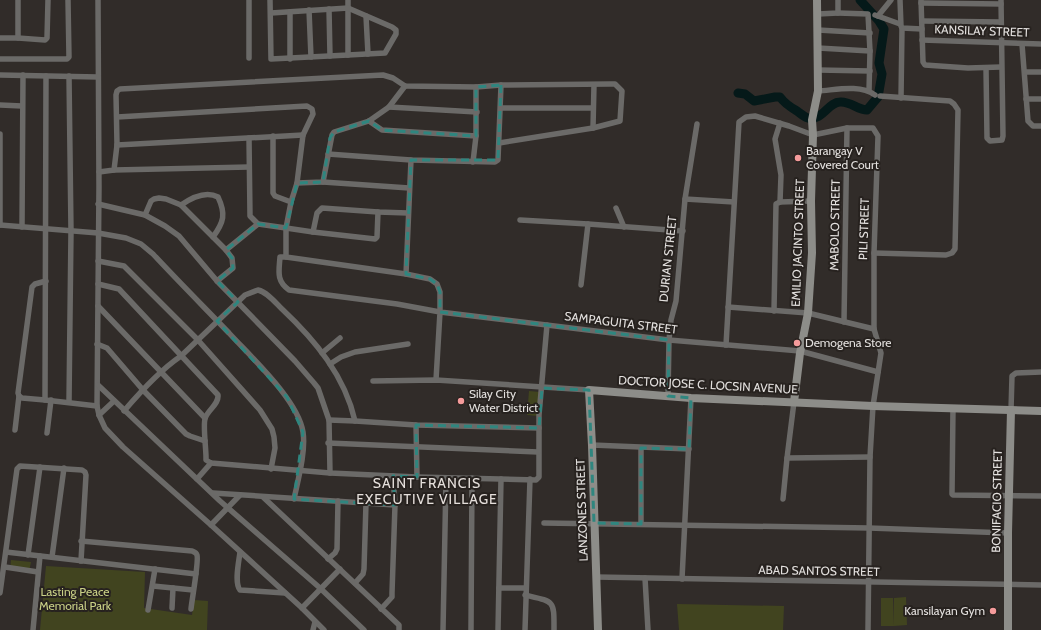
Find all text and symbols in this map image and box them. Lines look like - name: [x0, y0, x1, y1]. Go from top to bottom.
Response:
- street label: KANSILAY STREET: [934, 21, 1030, 40]
- place label: Barangay V Covered Court: [806, 143, 879, 172]
- marker: Barangay V Covered Court: [793, 153, 803, 163]
- street label: EMILIO JACINTO STREET: [788, 178, 807, 307]
- street label: MABOLO STREET: [826, 179, 843, 271]
- street label: PILI STREET: [855, 197, 872, 260]
- street label: DURIAN STREET: [656, 215, 680, 303]
- street label: SAMPAGUITA STREET: [564, 308, 679, 337]
- place label: Demogena Store: [805, 335, 891, 350]
- marker: Demogena Store: [792, 338, 802, 348]
- street label: DOCTOR JOSE C. LOCSIN AVENUE: [618, 372, 799, 397]
- place label: Silay City Water District: [469, 386, 538, 415]
- marker: Silay City Water District: [456, 396, 466, 406]
- street label: BONIFACIO STREET: [988, 449, 1005, 553]
- street label: LANZONES STREET: [572, 458, 591, 562]
- district label: SAINT FRANCIS EXECUTIVE VILLAGE: [356, 474, 498, 508]
- street label: ABAD SANTOS STREET: [758, 562, 881, 579]
- park label: Lasting Peace Memorial Park: [39, 584, 112, 613]
- place label: Kansilayan Gym: [904, 603, 985, 618]
- marker: Kansilayan Gym: [988, 606, 998, 616]

